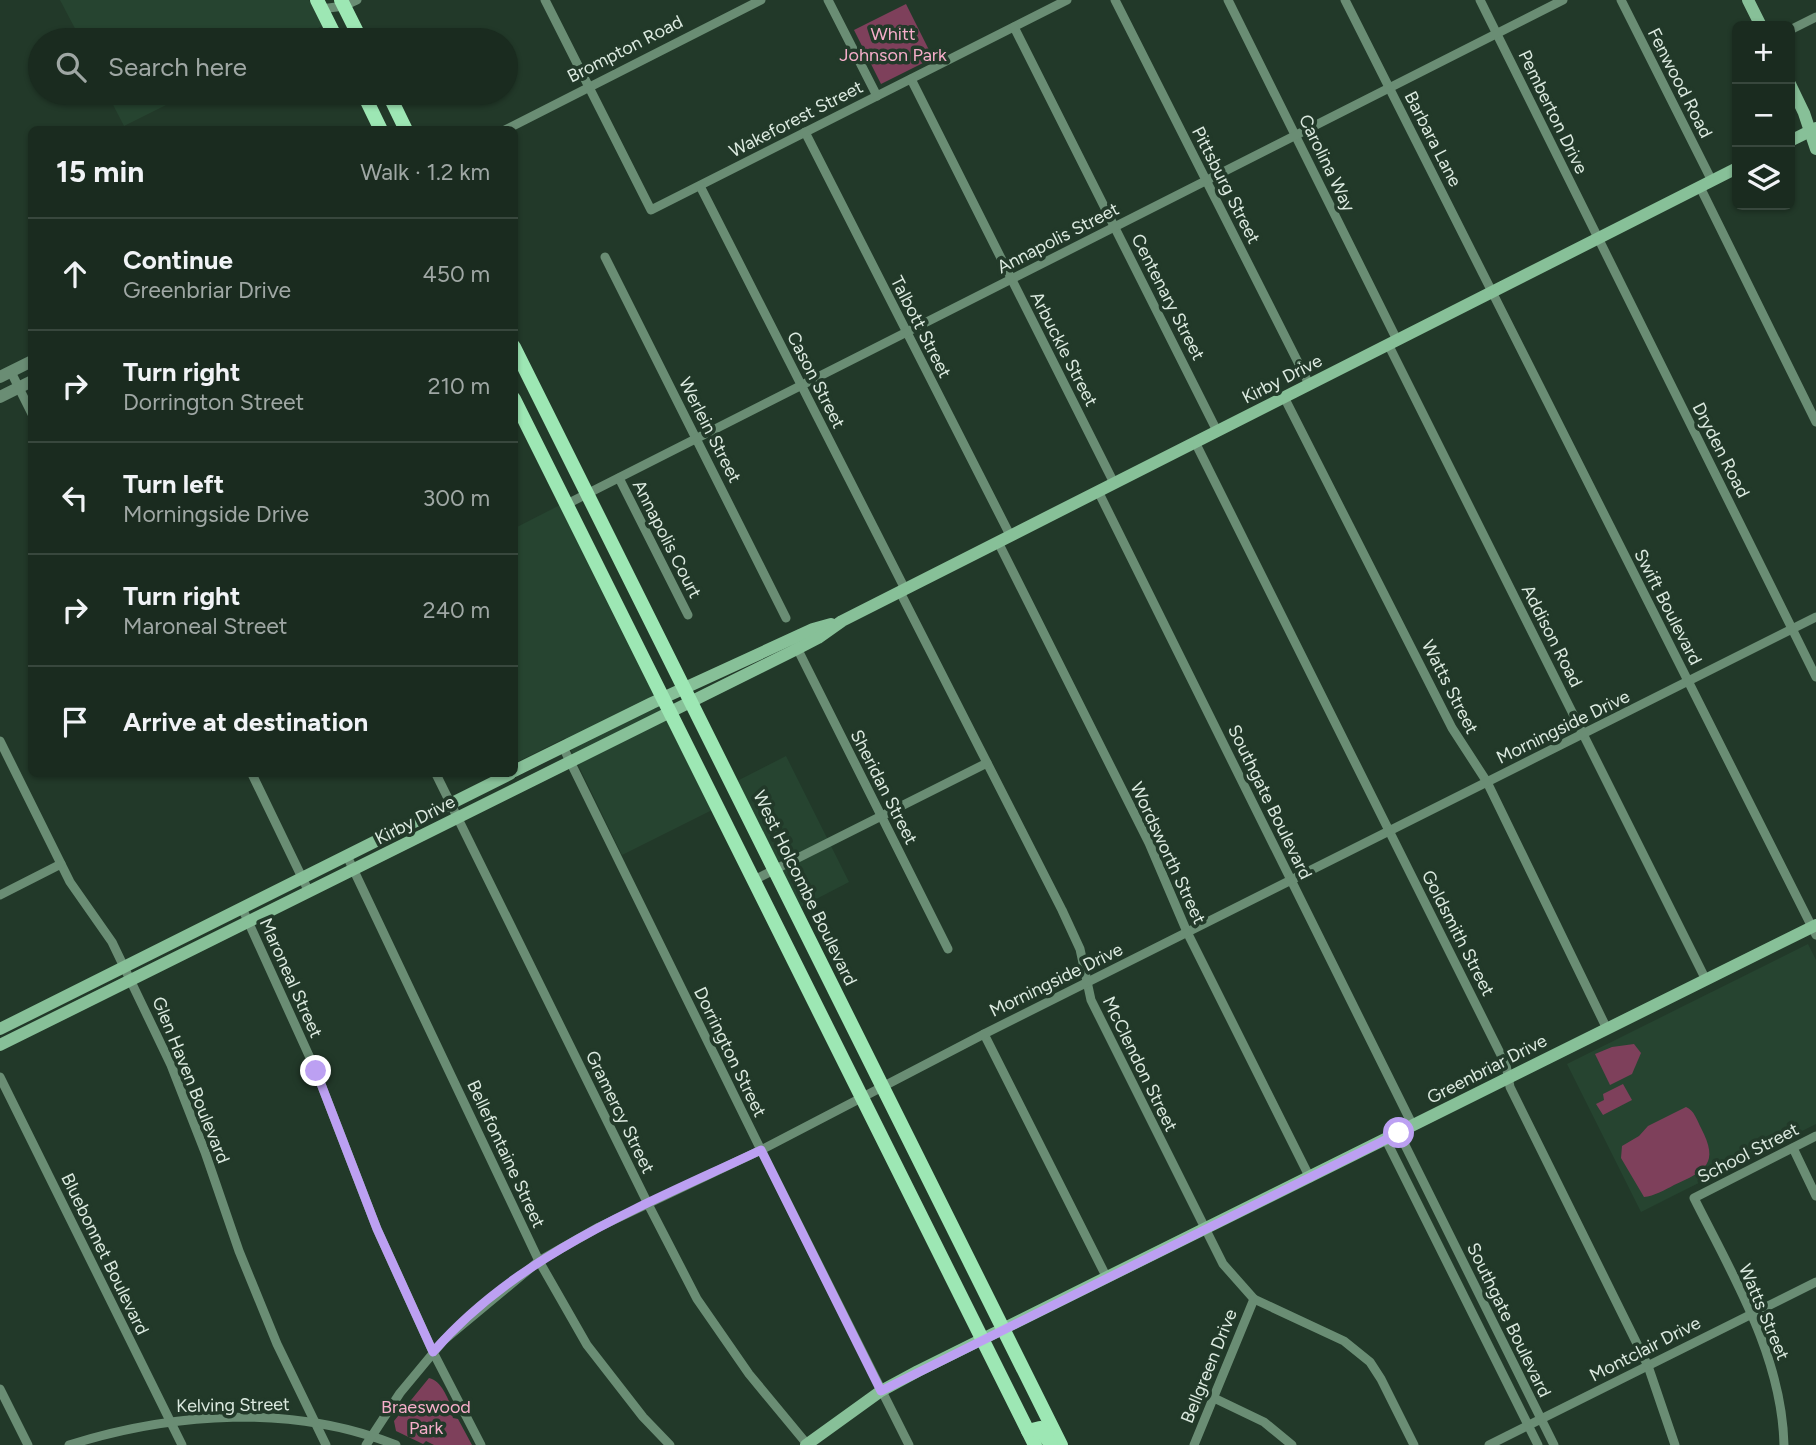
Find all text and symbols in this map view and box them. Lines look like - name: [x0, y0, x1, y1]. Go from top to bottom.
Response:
- street label: Brompton Road: [564, 10, 686, 88]
- map controls: [1732, 21, 1795, 210]
- button: +: [1732, 21, 1795, 84]
- park label: Whitt Johnson Park: [839, 23, 947, 66]
- street label: Fenwood Road: [1643, 24, 1717, 142]
- search box: [28, 28, 518, 105]
- street label: Pemberton Drive: [1513, 46, 1593, 178]
- icon: search: [52, 48, 90, 86]
- text: Search here: [108, 51, 247, 83]
- street label: Wakeforest Street: [725, 76, 867, 162]
- button: −: [1732, 84, 1795, 147]
- street label: Barbara Lane: [1400, 88, 1467, 191]
- street label: Carolina Way: [1294, 111, 1360, 216]
- street label: Pittsburg Street: [1187, 123, 1265, 247]
- button: layers: [1732, 147, 1795, 210]
- text: 15 min: [56, 153, 144, 190]
- text: Walk · 1.2 km: [360, 158, 490, 186]
- street label: Annapolis Street: [993, 198, 1123, 278]
- street label: Centenary Street: [1127, 230, 1209, 364]
- text: Continue: [123, 244, 233, 276]
- icon: ahead: [56, 255, 94, 293]
- text: 450 m: [422, 260, 490, 288]
- street label: Talbott Street: [886, 272, 956, 382]
- text: Greenbriar Drive: [123, 276, 291, 304]
- street label: Arbuckle Street: [1026, 288, 1102, 410]
- street label: Cason Street: [782, 328, 850, 432]
- street label: Kirby Drive: [1238, 349, 1326, 409]
- text: Turn right: [123, 356, 240, 388]
- icon: right: [56, 367, 94, 405]
- text: 210 m: [428, 372, 490, 400]
- street label: Werlein Street: [674, 374, 746, 487]
- text: Dorrington Street: [123, 388, 304, 416]
- street label: Dryden Road: [1688, 399, 1754, 501]
- text: Turn left: [123, 468, 224, 500]
- street label: Annapolis Court: [628, 476, 706, 602]
- icon: left: [56, 479, 94, 517]
- text: 300 m: [423, 484, 490, 512]
- text: Morningside Drive: [123, 500, 309, 528]
- street label: Swift Boulevard: [1629, 545, 1707, 669]
- text: Turn right: [123, 580, 240, 612]
- street label: Addison Road: [1517, 581, 1587, 691]
- icon: right: [56, 591, 94, 629]
- text: 240 m: [423, 596, 490, 624]
- text: Maroneal Street: [123, 612, 288, 640]
- street label: Watts Street: [1417, 636, 1483, 738]
- street label: Morningside Drive: [1493, 685, 1633, 769]
- icon: arrive: [56, 703, 94, 741]
- text: Arrive at destination: [123, 706, 368, 738]
- street label: Southgate Boulevard: [1223, 721, 1317, 883]
- street label: Sheridan Street: [846, 726, 922, 848]
- street label: Wordsworth Street: [1125, 779, 1211, 928]
- street label: West Holcombe Boulevard: [748, 787, 862, 989]
- street label: Kirby Drive: [371, 790, 459, 850]
- street label: Goldsmith Street: [1417, 866, 1499, 1000]
- street label: Maroneal Street: [255, 915, 327, 1041]
- street label: Morningside Drive: [986, 938, 1126, 1022]
- street label: Dorrington Street: [689, 983, 771, 1121]
- street label: Glen Haven Boulevard: [147, 993, 235, 1167]
- street label: McClendon Street: [1098, 993, 1182, 1135]
- street label: Greenbriar Drive: [1423, 1029, 1551, 1109]
- street label: Gramercy Street: [581, 1047, 659, 1177]
- route end: [300, 1055, 331, 1086]
- street label: Bellefontaine Street: [462, 1077, 550, 1232]
- route start: [1383, 1117, 1414, 1148]
- street label: School Street: [1694, 1118, 1802, 1188]
- street label: Bluebonnet Boulevard: [56, 1170, 154, 1338]
- street label: Southgate Boulevard: [1462, 1239, 1556, 1401]
- street label: Watts Street: [1734, 1260, 1794, 1364]
- street label: Bellgreen Drive: [1176, 1306, 1242, 1426]
- street label: Montclair Drive: [1586, 1312, 1704, 1386]
- street label: Kelving Street: [176, 1393, 290, 1417]
- park label: Braeswood Park: [381, 1396, 471, 1439]

